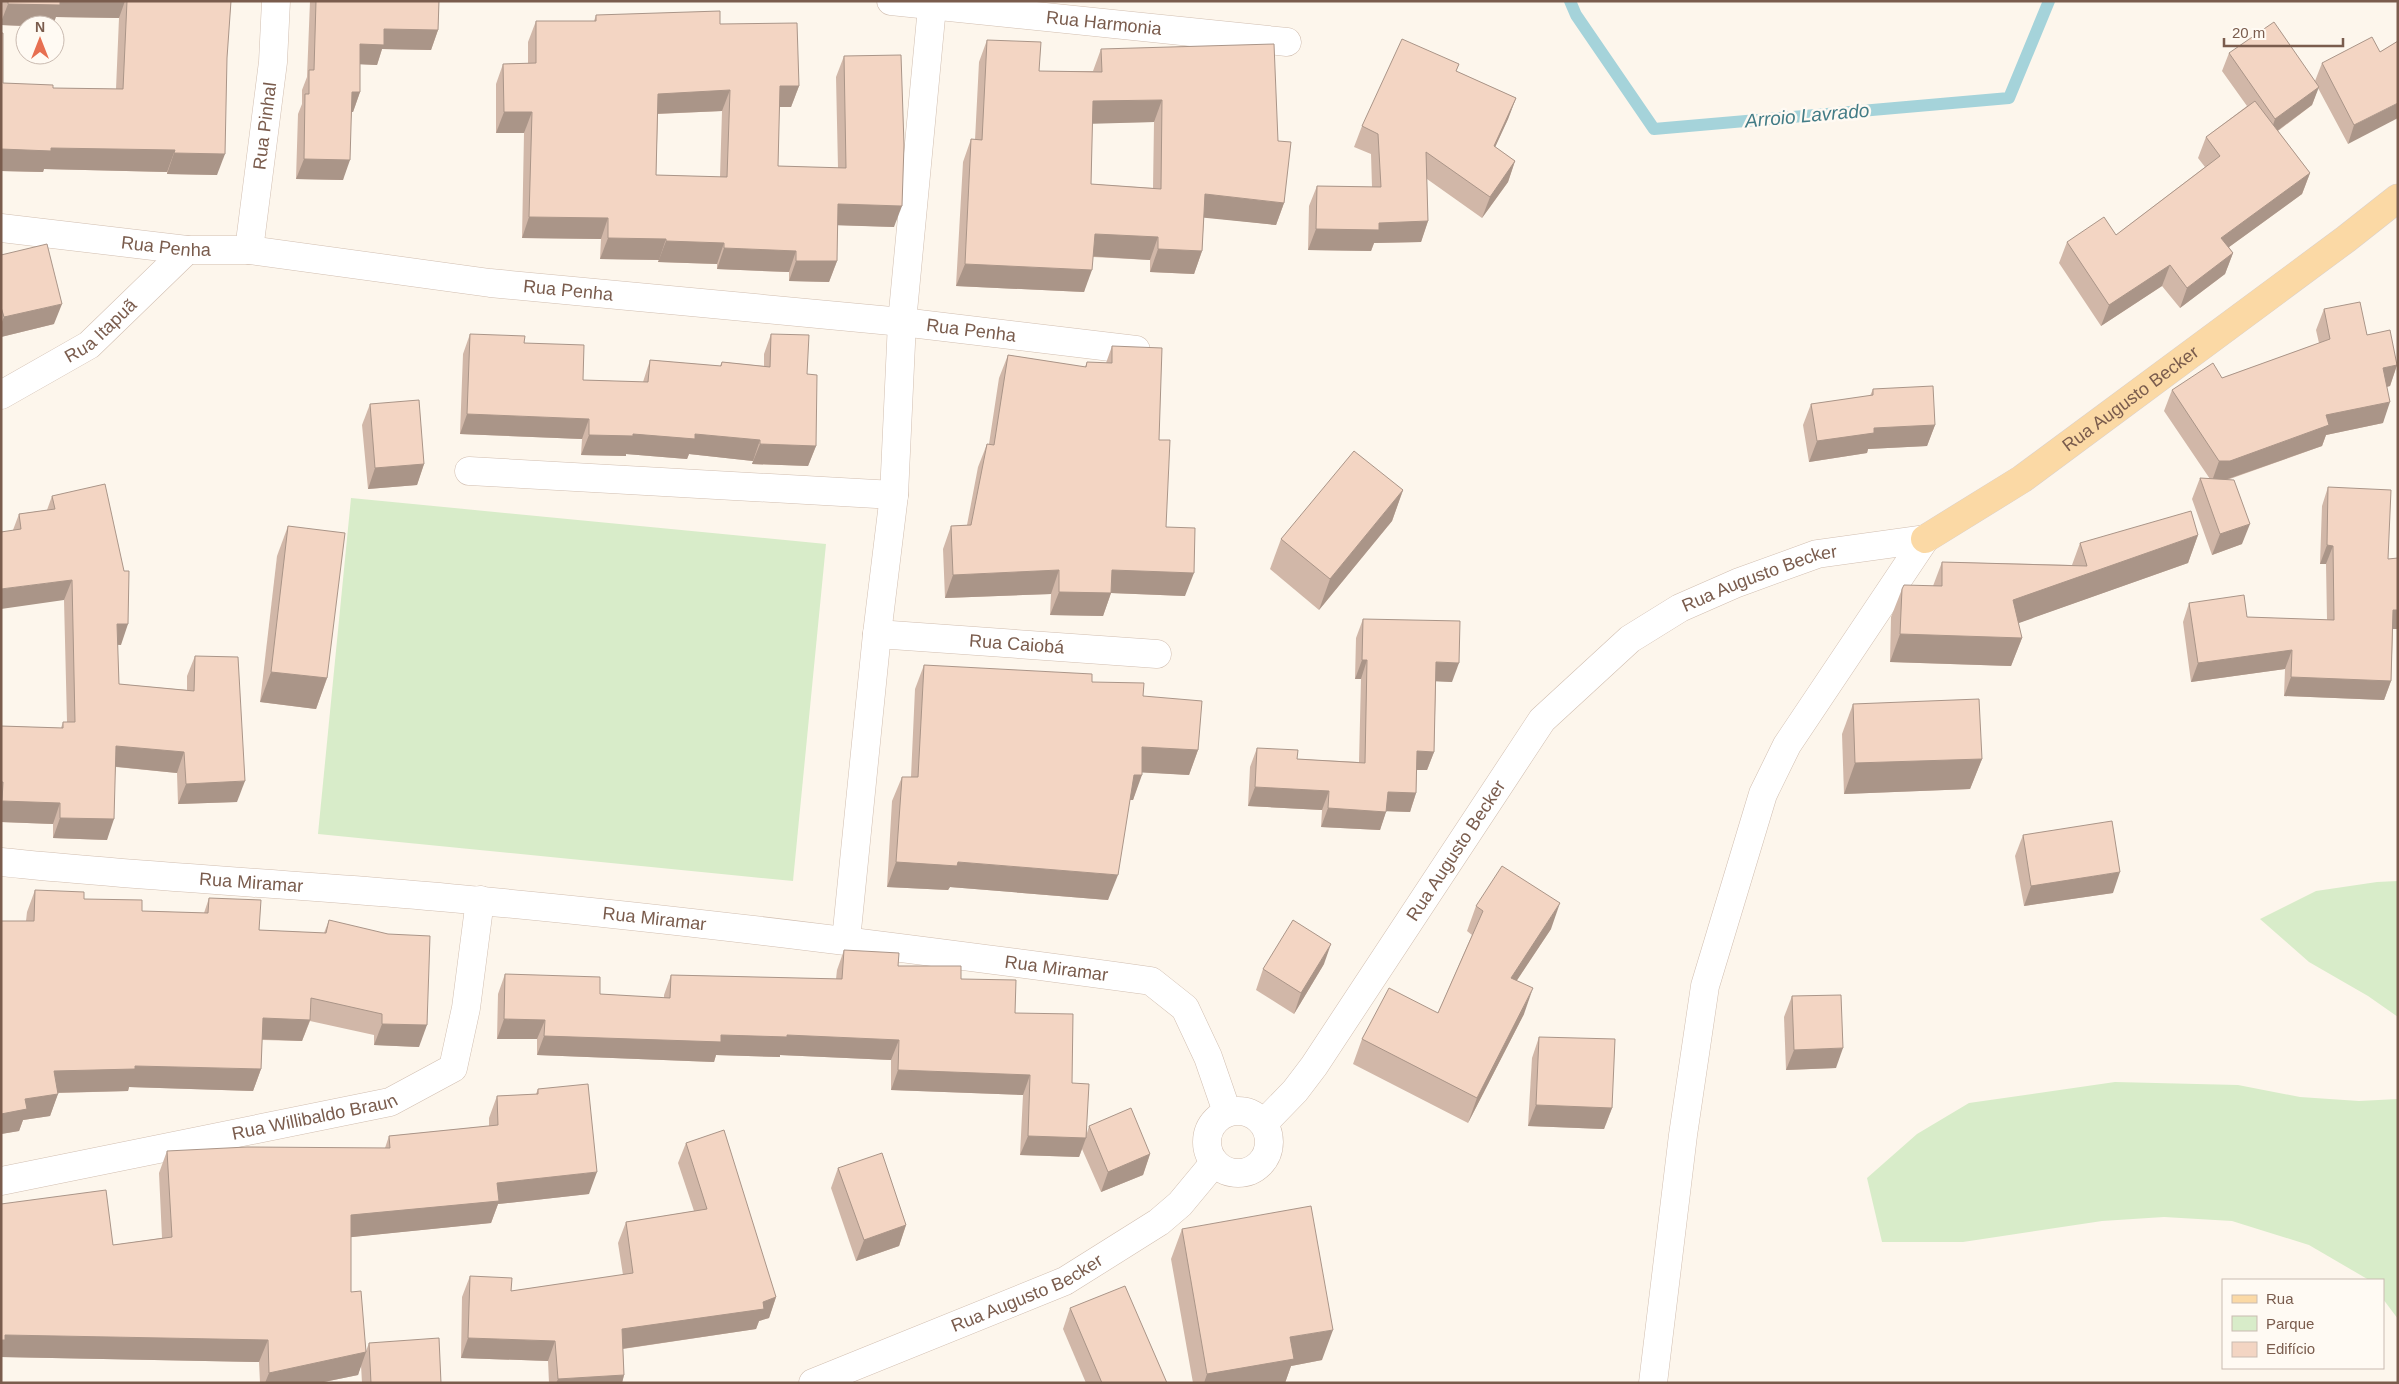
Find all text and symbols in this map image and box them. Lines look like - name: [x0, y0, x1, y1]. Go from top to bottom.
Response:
- street label: Rua Harmonia: [1045, 7, 1164, 39]
- north arrow: [15, 15, 65, 65]
- scale bar: [2224, 15, 2343, 47]
- text: N: [35, 19, 45, 35]
- text: 20 m: [2232, 24, 2265, 41]
- street label: Rua Pinhal: [249, 81, 280, 171]
- water label: Arroio Lavrado: [1743, 100, 1870, 131]
- street label: Rua Penha: [120, 232, 212, 260]
- street label: Rua Penha: [522, 276, 615, 305]
- street label: Rua Itapuã: [61, 294, 141, 367]
- street label: Rua Penha: [925, 315, 1018, 346]
- street label: Rua Augusto Becker: [2059, 342, 2202, 456]
- street label: Rua Augusto Becker: [1679, 541, 1838, 616]
- street label: Rua Caiobá: [968, 631, 1066, 657]
- street label: Rua Augusto Becker: [1402, 776, 1510, 925]
- street label: Rua Miramar: [199, 869, 304, 896]
- street label: Rua Miramar: [602, 903, 707, 934]
- street label: Rua Miramar: [1004, 952, 1109, 985]
- street label: Rua Willibaldo Braun: [230, 1090, 401, 1144]
- street label: Rua Augusto Becker: [948, 1250, 1106, 1336]
- legend: [2222, 1279, 2384, 1369]
- text: Rua: [2266, 1290, 2294, 1307]
- text: Parque: [2266, 1315, 2314, 1332]
- text: Edifício: [2266, 1340, 2315, 1357]

